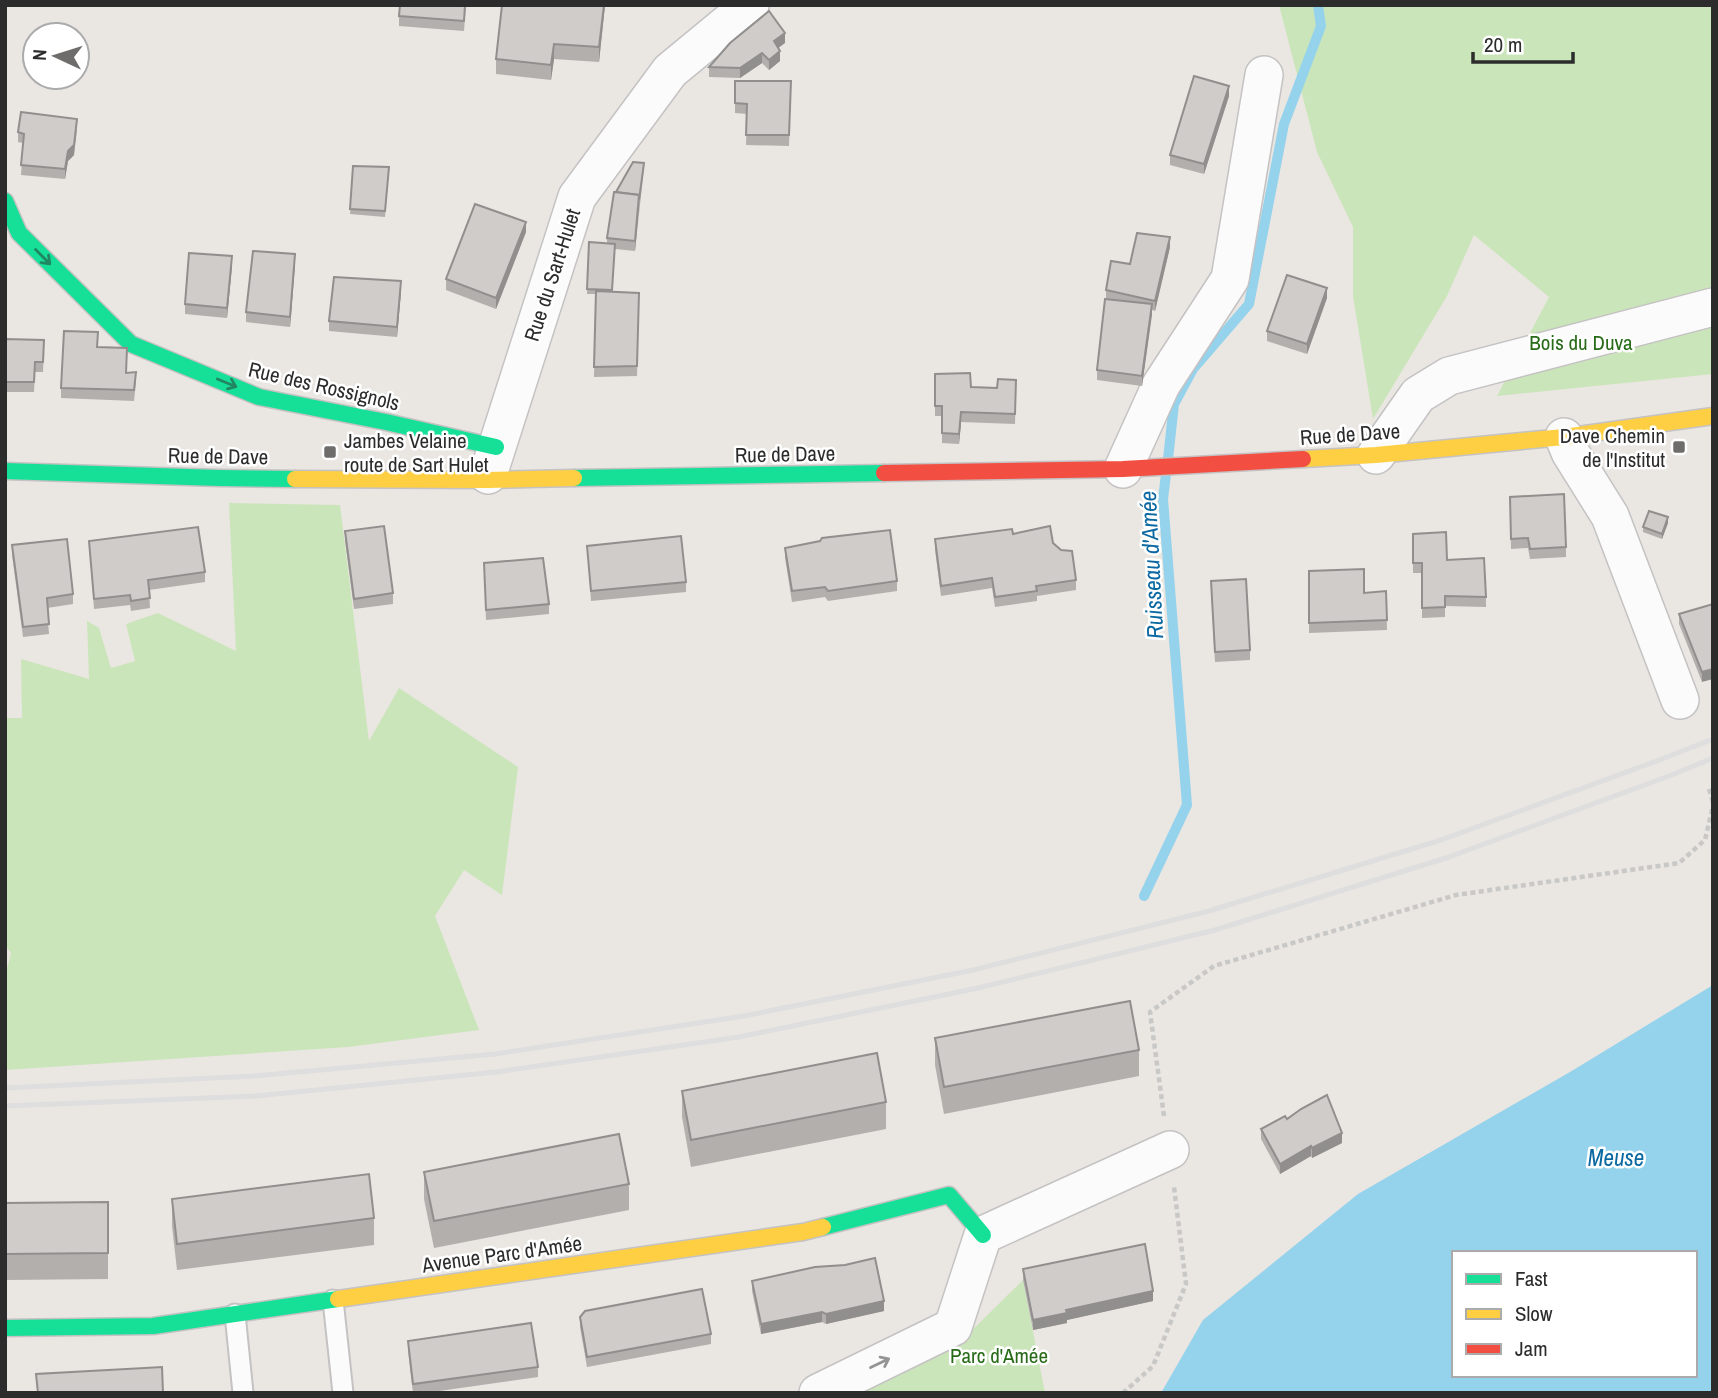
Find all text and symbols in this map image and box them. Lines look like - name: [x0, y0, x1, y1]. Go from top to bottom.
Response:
- north arrow: [21, 21, 91, 91]
- scale bar: [1473, 21, 1573, 65]
- text: 20 m: [1484, 30, 1522, 59]
- text: N: [26, 48, 52, 61]
- street label: Rue du Sart-Hulet: [517, 205, 587, 345]
- one-way arrow: [34, 248, 51, 265]
- park label: Bois du Duva: [1529, 328, 1633, 357]
- street label: Rue des Rossignols: [246, 355, 402, 417]
- one-way arrow: [215, 378, 237, 391]
- street label: Rue de Dave: [1299, 416, 1401, 452]
- place label: Dave Chemin de l'Institut: [1560, 421, 1665, 474]
- place label: Jambes Velaine route de Sart Hulet: [344, 426, 489, 479]
- street label: Rue de Dave: [734, 439, 836, 469]
- marker: Dave Chemin de l'Institut: [1671, 439, 1687, 455]
- street label: Rue de Dave: [167, 441, 269, 471]
- marker: Jambes Velaine route de Sart Hulet: [322, 444, 338, 460]
- water label: Ruisseau d'Amée: [1132, 490, 1170, 640]
- water label: Meuse: [1588, 1142, 1644, 1173]
- street label: Avenue Parc d'Amée: [419, 1228, 584, 1280]
- legend: [1452, 1251, 1697, 1377]
- text: Fast: [1515, 1264, 1548, 1293]
- text: Slow: [1515, 1299, 1553, 1328]
- text: Jam: [1515, 1334, 1548, 1363]
- park label: Parc d'Amée: [950, 1341, 1048, 1370]
- one-way arrow: [869, 1356, 890, 1369]

